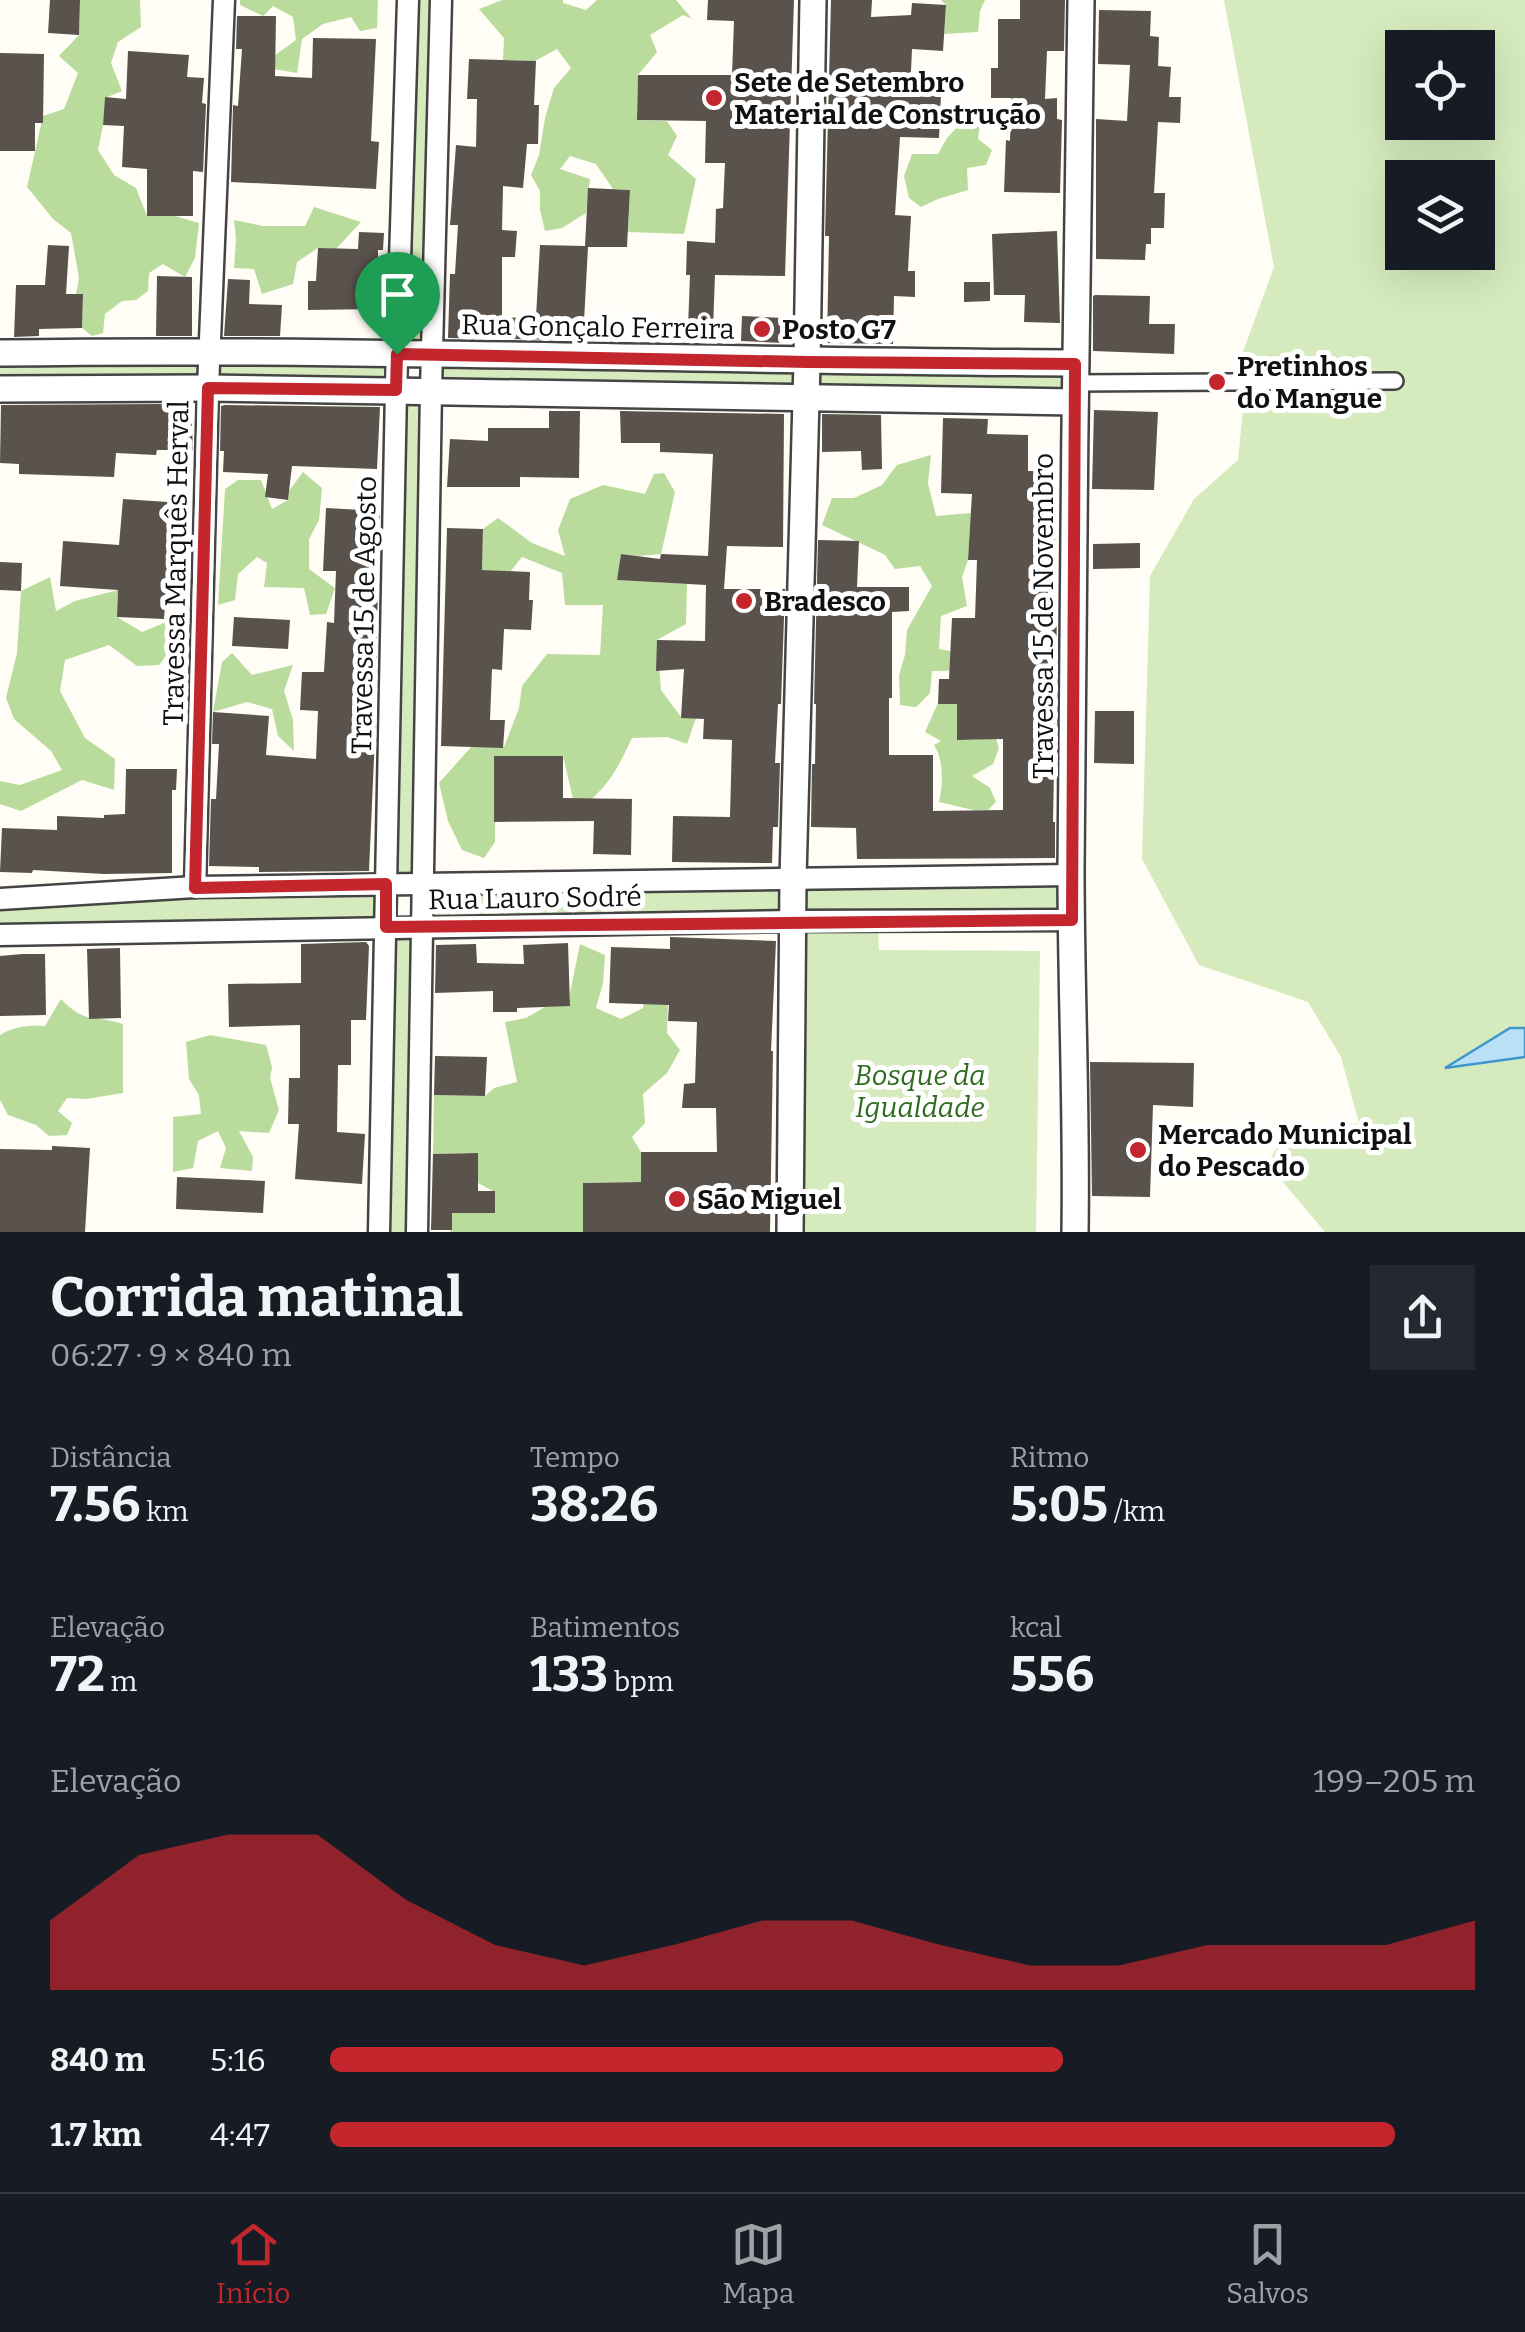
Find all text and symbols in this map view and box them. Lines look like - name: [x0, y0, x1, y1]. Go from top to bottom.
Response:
- map controls: [1385, 30, 1495, 270]
- button: locate: [1385, 30, 1495, 140]
- place label: Sete de Setembro Material de Construção: [734, 66, 1041, 131]
- marker: Sete de Setembro Material de Construção: [703, 87, 725, 109]
- button: layers: [1385, 160, 1495, 270]
- pin: [355, 252, 440, 355]
- icon: arrive: [370, 267, 425, 322]
- street label: Rua Gonçalo Ferreira: [461, 308, 735, 346]
- place label: Posto G7: [782, 313, 896, 346]
- marker: Posto G7: [751, 318, 773, 340]
- place label: Pretinhos do Mangue: [1237, 350, 1382, 415]
- marker: Pretinhos do Mangue: [1206, 371, 1228, 393]
- street label: Travessa Marquês Herval: [157, 400, 195, 726]
- street label: Travessa 15 de Novembro: [1027, 453, 1060, 779]
- street label: Travessa 15 de Agosto: [345, 476, 383, 754]
- place label: Bradesco: [764, 585, 886, 618]
- marker: Bradesco: [733, 590, 755, 612]
- street label: Rua Lauro Sodré: [428, 880, 642, 916]
- park label: Bosque da Igualdade: [854, 1059, 986, 1124]
- place label: Mercado Municipal do Pescado: [1158, 1118, 1412, 1183]
- marker: Mercado Municipal do Pescado: [1127, 1139, 1149, 1161]
- place label: São Miguel: [697, 1183, 842, 1216]
- marker: São Miguel: [666, 1188, 688, 1210]
- text: Corrida matinal: [50, 1265, 463, 1331]
- button: share: [1370, 1265, 1475, 1370]
- text: 06:27 · 9 × 840 m: [50, 1336, 292, 1374]
- text: Distância: [50, 1441, 172, 1474]
- text: Tempo: [530, 1441, 620, 1474]
- text: Ritmo: [1010, 1441, 1089, 1474]
- text: 7.56: [50, 1474, 141, 1534]
- text: 38:26: [530, 1474, 658, 1534]
- text: 5:05: [1010, 1474, 1108, 1534]
- text: km: [141, 1495, 188, 1528]
- text: /km: [1108, 1495, 1165, 1528]
- text: Elevação: [50, 1611, 165, 1644]
- text: Batimentos: [530, 1611, 680, 1644]
- text: kcal: [1010, 1611, 1062, 1644]
- text: 72: [50, 1644, 105, 1704]
- text: 133: [530, 1644, 608, 1704]
- text: 556: [1010, 1644, 1094, 1704]
- text: m: [105, 1665, 137, 1698]
- text: bpm: [608, 1665, 674, 1698]
- text: Elevação: [50, 1762, 181, 1800]
- text: 199–205 m: [1313, 1762, 1475, 1800]
- text: 840 m: [50, 2041, 145, 2079]
- text: 5:16: [210, 2041, 266, 2079]
- text: 1.7 km: [50, 2116, 142, 2154]
- text: 4:47: [210, 2116, 270, 2154]
- tab: Início: [216, 2217, 290, 2310]
- tab: Mapa: [722, 2217, 794, 2310]
- tab: Salvos: [1226, 2217, 1309, 2310]

